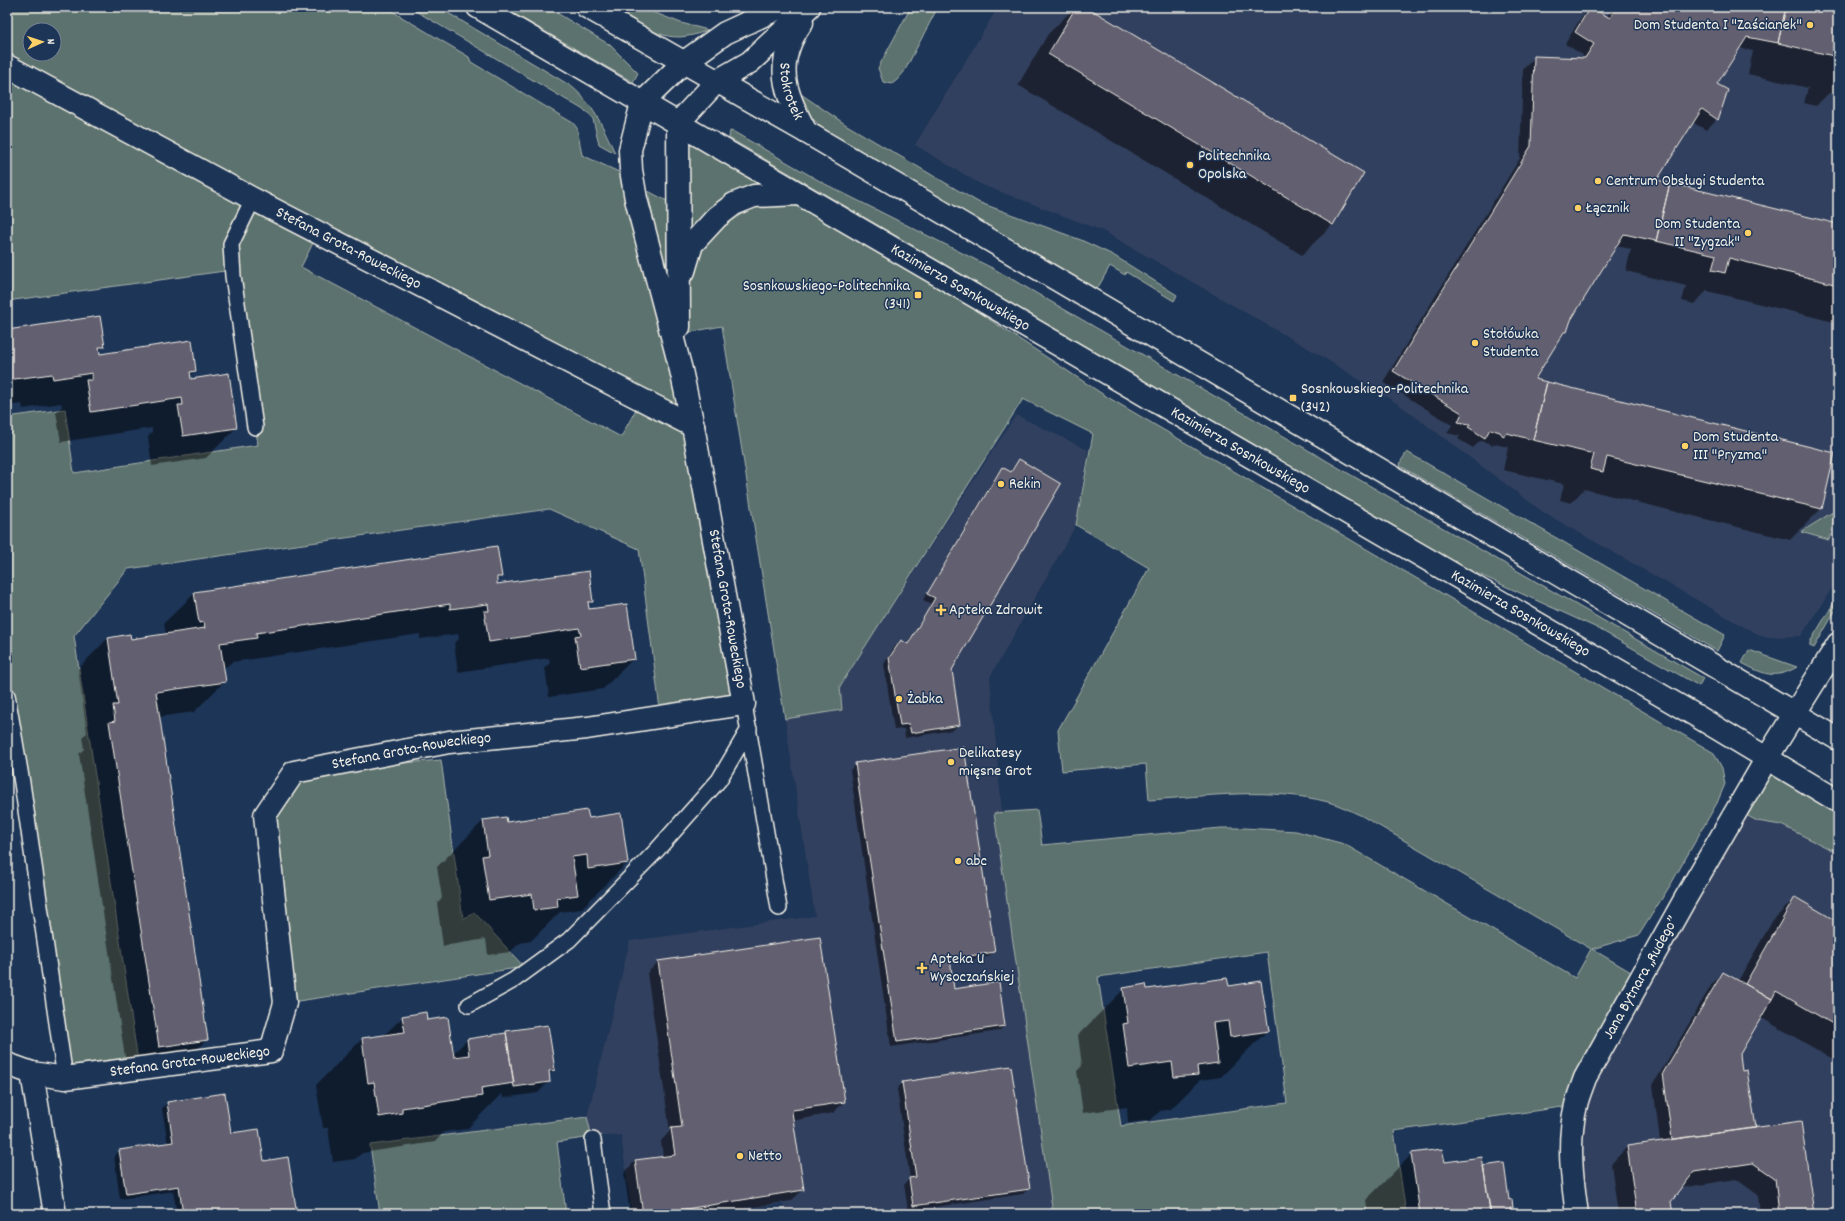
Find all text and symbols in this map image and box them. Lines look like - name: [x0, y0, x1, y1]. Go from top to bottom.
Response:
- place label: Dom Studenta I "Zaścianek": [1634, 14, 1802, 37]
- marker: Dom Studenta I "Zaścianek": [1805, 20, 1815, 30]
- north arrow: [22, 22, 62, 62]
- text: N: [42, 38, 58, 45]
- street label: Stokrotek: [773, 62, 809, 124]
- place label: Politechnika Opolska: [1198, 145, 1271, 186]
- marker: Politechnika Opolska: [1185, 160, 1195, 170]
- place label: Centrum Obsługi Studenta: [1606, 170, 1765, 193]
- marker: Centrum Obsługi Studenta: [1593, 176, 1603, 186]
- place label: Łącznik: [1585, 197, 1629, 220]
- street label: Stefana Grota-Roweckiego: [271, 201, 425, 295]
- marker: Łącznik: [1573, 203, 1583, 213]
- place label: Dom Studenta II "Zygzak": [1655, 213, 1740, 254]
- marker: Dom Studenta II "Zygzak": [1743, 228, 1753, 238]
- street label: Kazimierza Sosnkowskiego: [886, 238, 1034, 337]
- place label: Sosnkowskiego-Politechnika (341): [743, 275, 910, 316]
- marker: Sosnkowskiego-Politechnika (341): [913, 290, 923, 300]
- place label: Stołówka Studenta: [1483, 323, 1539, 364]
- marker: Stołówka Studenta: [1470, 338, 1480, 348]
- place label: Sosnkowskiego-Politechnika (342): [1301, 378, 1469, 419]
- marker: Sosnkowskiego-Politechnika (342): [1288, 393, 1298, 403]
- street label: Kazimierza Sosnkowskiego: [1166, 401, 1314, 500]
- place label: Dom Studenta III "Pryzma": [1693, 426, 1779, 467]
- marker: Dom Studenta III "Pryzma": [1680, 441, 1690, 451]
- place label: Rekin: [1009, 473, 1041, 496]
- marker: Rekin: [996, 479, 1006, 489]
- street label: Stefana Grota-Roweckiego: [702, 528, 752, 690]
- street label: Kazimierza Sosnkowskiego: [1446, 564, 1594, 663]
- place label: Apteka Zdrowit: [949, 599, 1043, 622]
- marker: Apteka Zdrowit: [936, 605, 946, 615]
- place label: Żabka: [907, 688, 943, 711]
- marker: Żabka: [894, 694, 904, 704]
- street label: Stefana Grota-Roweckiego: [330, 726, 492, 776]
- place label: Delikatesy mięsne Grot: [959, 742, 1032, 783]
- marker: Delikatesy mięsne Grot: [946, 757, 956, 767]
- place label: abc: [966, 850, 987, 873]
- marker: abc: [953, 856, 963, 866]
- street label: Jana Bytnara „Rudego”: [1597, 912, 1685, 1044]
- place label: Apteka U Wysoczańskiej: [930, 948, 1014, 989]
- marker: Apteka U Wysoczańskiej: [917, 963, 927, 973]
- street label: Stefana Grota-Roweckiego: [109, 1040, 271, 1083]
- place label: Netto: [748, 1145, 782, 1168]
- marker: Netto: [735, 1151, 745, 1161]

